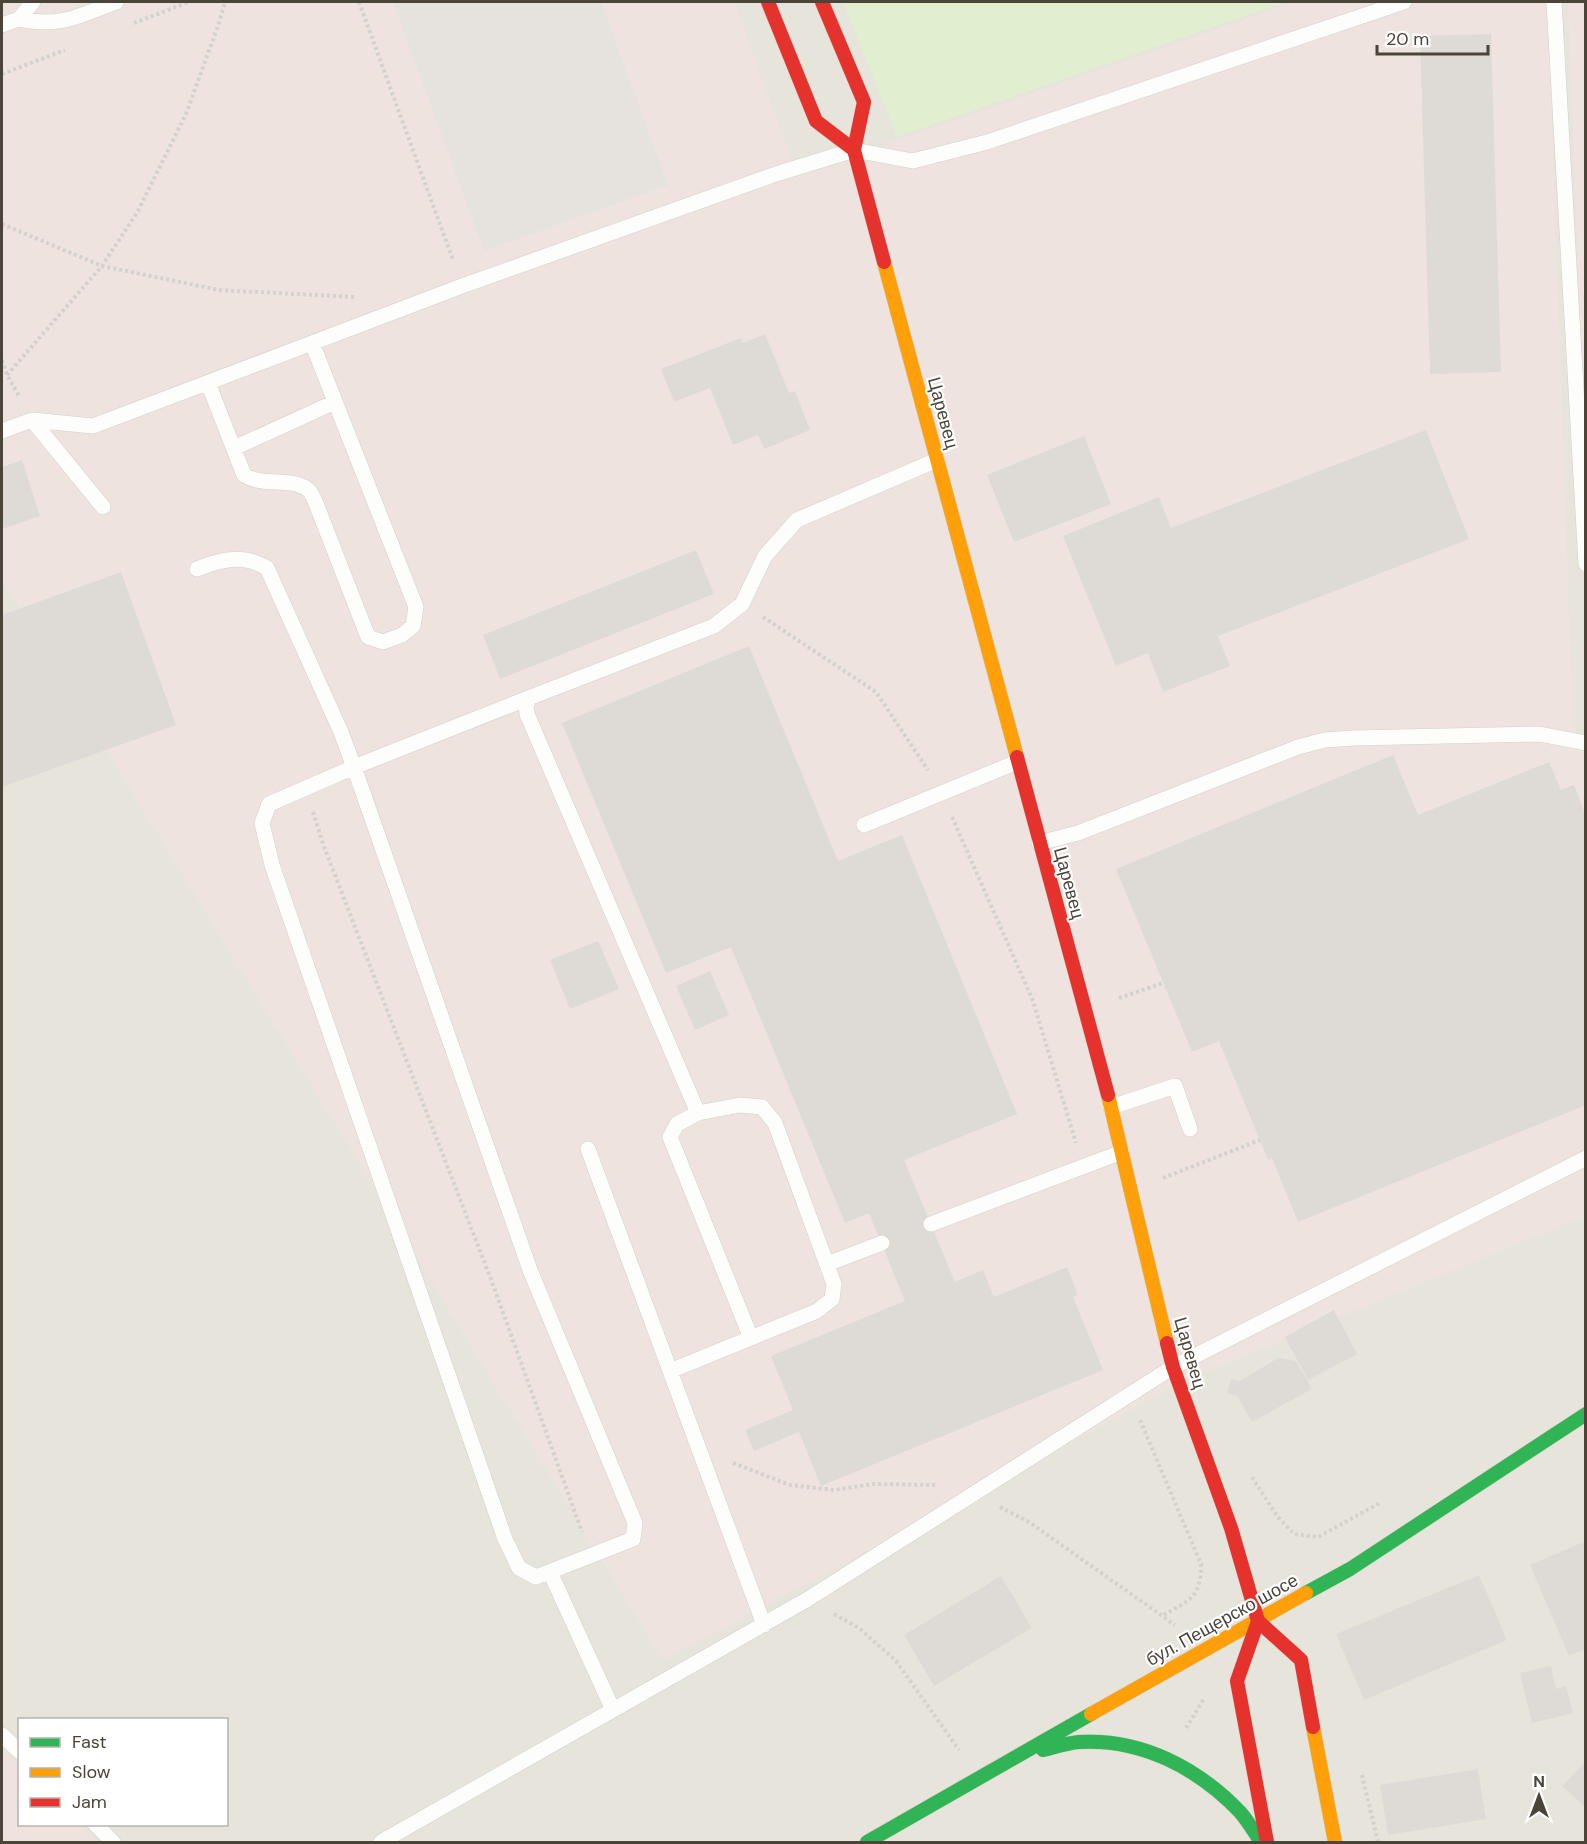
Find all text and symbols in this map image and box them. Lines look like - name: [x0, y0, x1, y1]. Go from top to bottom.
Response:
- scale bar: [1377, 18, 1488, 56]
- text: 20 m: [1386, 27, 1429, 51]
- street label: Царевец: [922, 374, 964, 452]
- street label: Царевец: [1048, 844, 1090, 922]
- street label: Царевец: [1168, 1314, 1212, 1392]
- street label: бул. Пещерско шосе: [1142, 1568, 1302, 1672]
- legend: [18, 1718, 228, 1826]
- text: Fast: [72, 1730, 107, 1754]
- text: Slow: [72, 1760, 111, 1784]
- north arrow: [1509, 1766, 1569, 1826]
- text: N: [1533, 1771, 1545, 1792]
- text: Jam: [72, 1790, 107, 1814]

